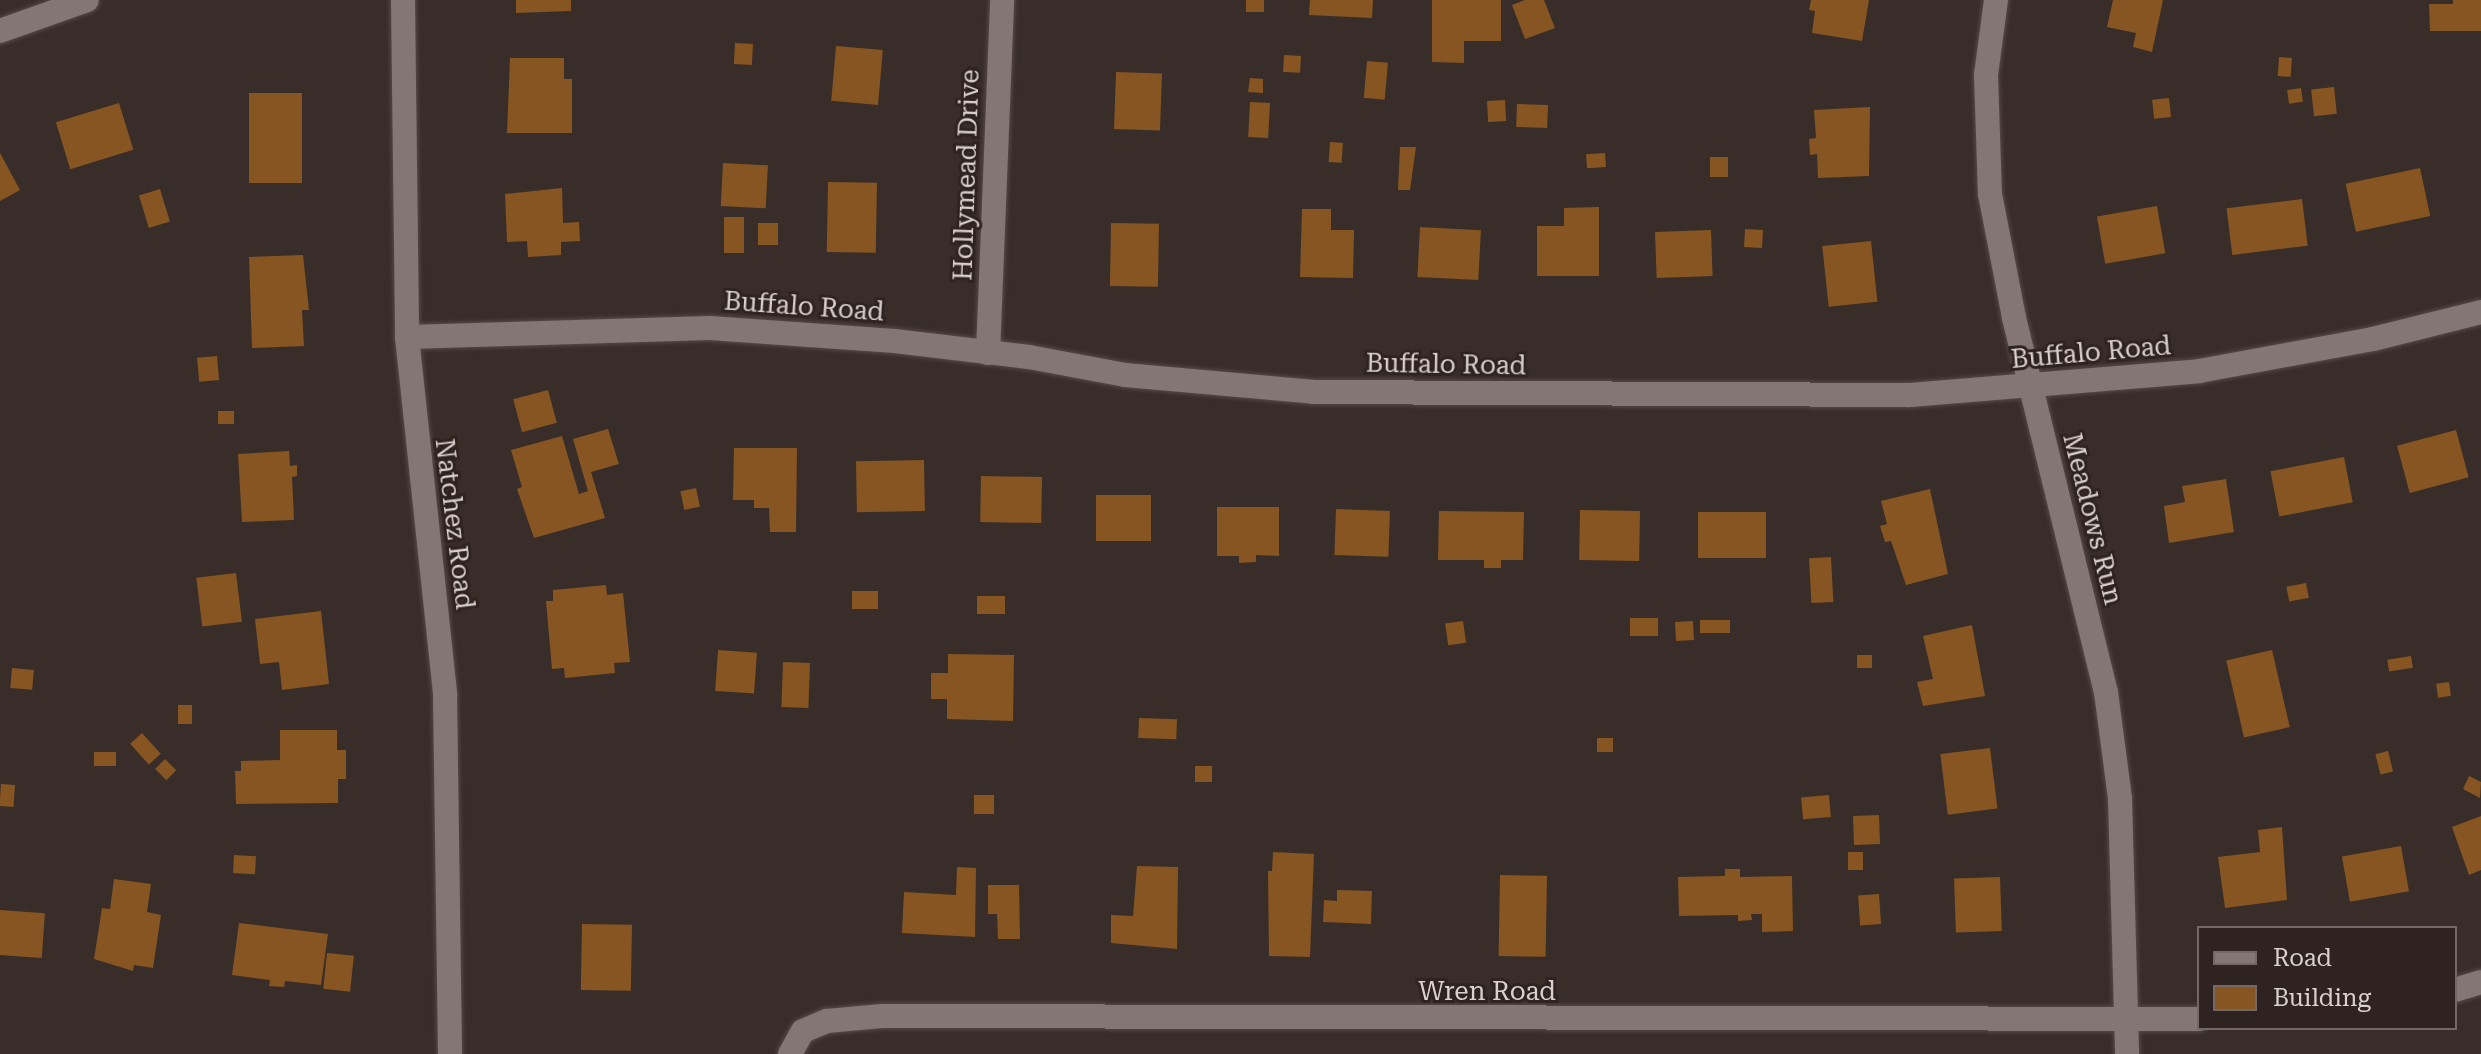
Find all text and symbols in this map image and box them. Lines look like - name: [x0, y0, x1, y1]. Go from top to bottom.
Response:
- street label: Hollymead Drive: [948, 69, 986, 281]
- street label: Buffalo Road: [723, 286, 885, 328]
- street label: Buffalo Road: [2010, 330, 2172, 376]
- street label: Buffalo Road: [1366, 348, 1526, 382]
- street label: Meadows Run: [2056, 430, 2128, 608]
- street label: Natchez Road: [428, 437, 480, 611]
- legend: [2197, 926, 2457, 1030]
- text: Road: [2273, 944, 2332, 972]
- street label: Wren Road: [1418, 976, 1556, 1008]
- text: Building: [2273, 984, 2371, 1012]

